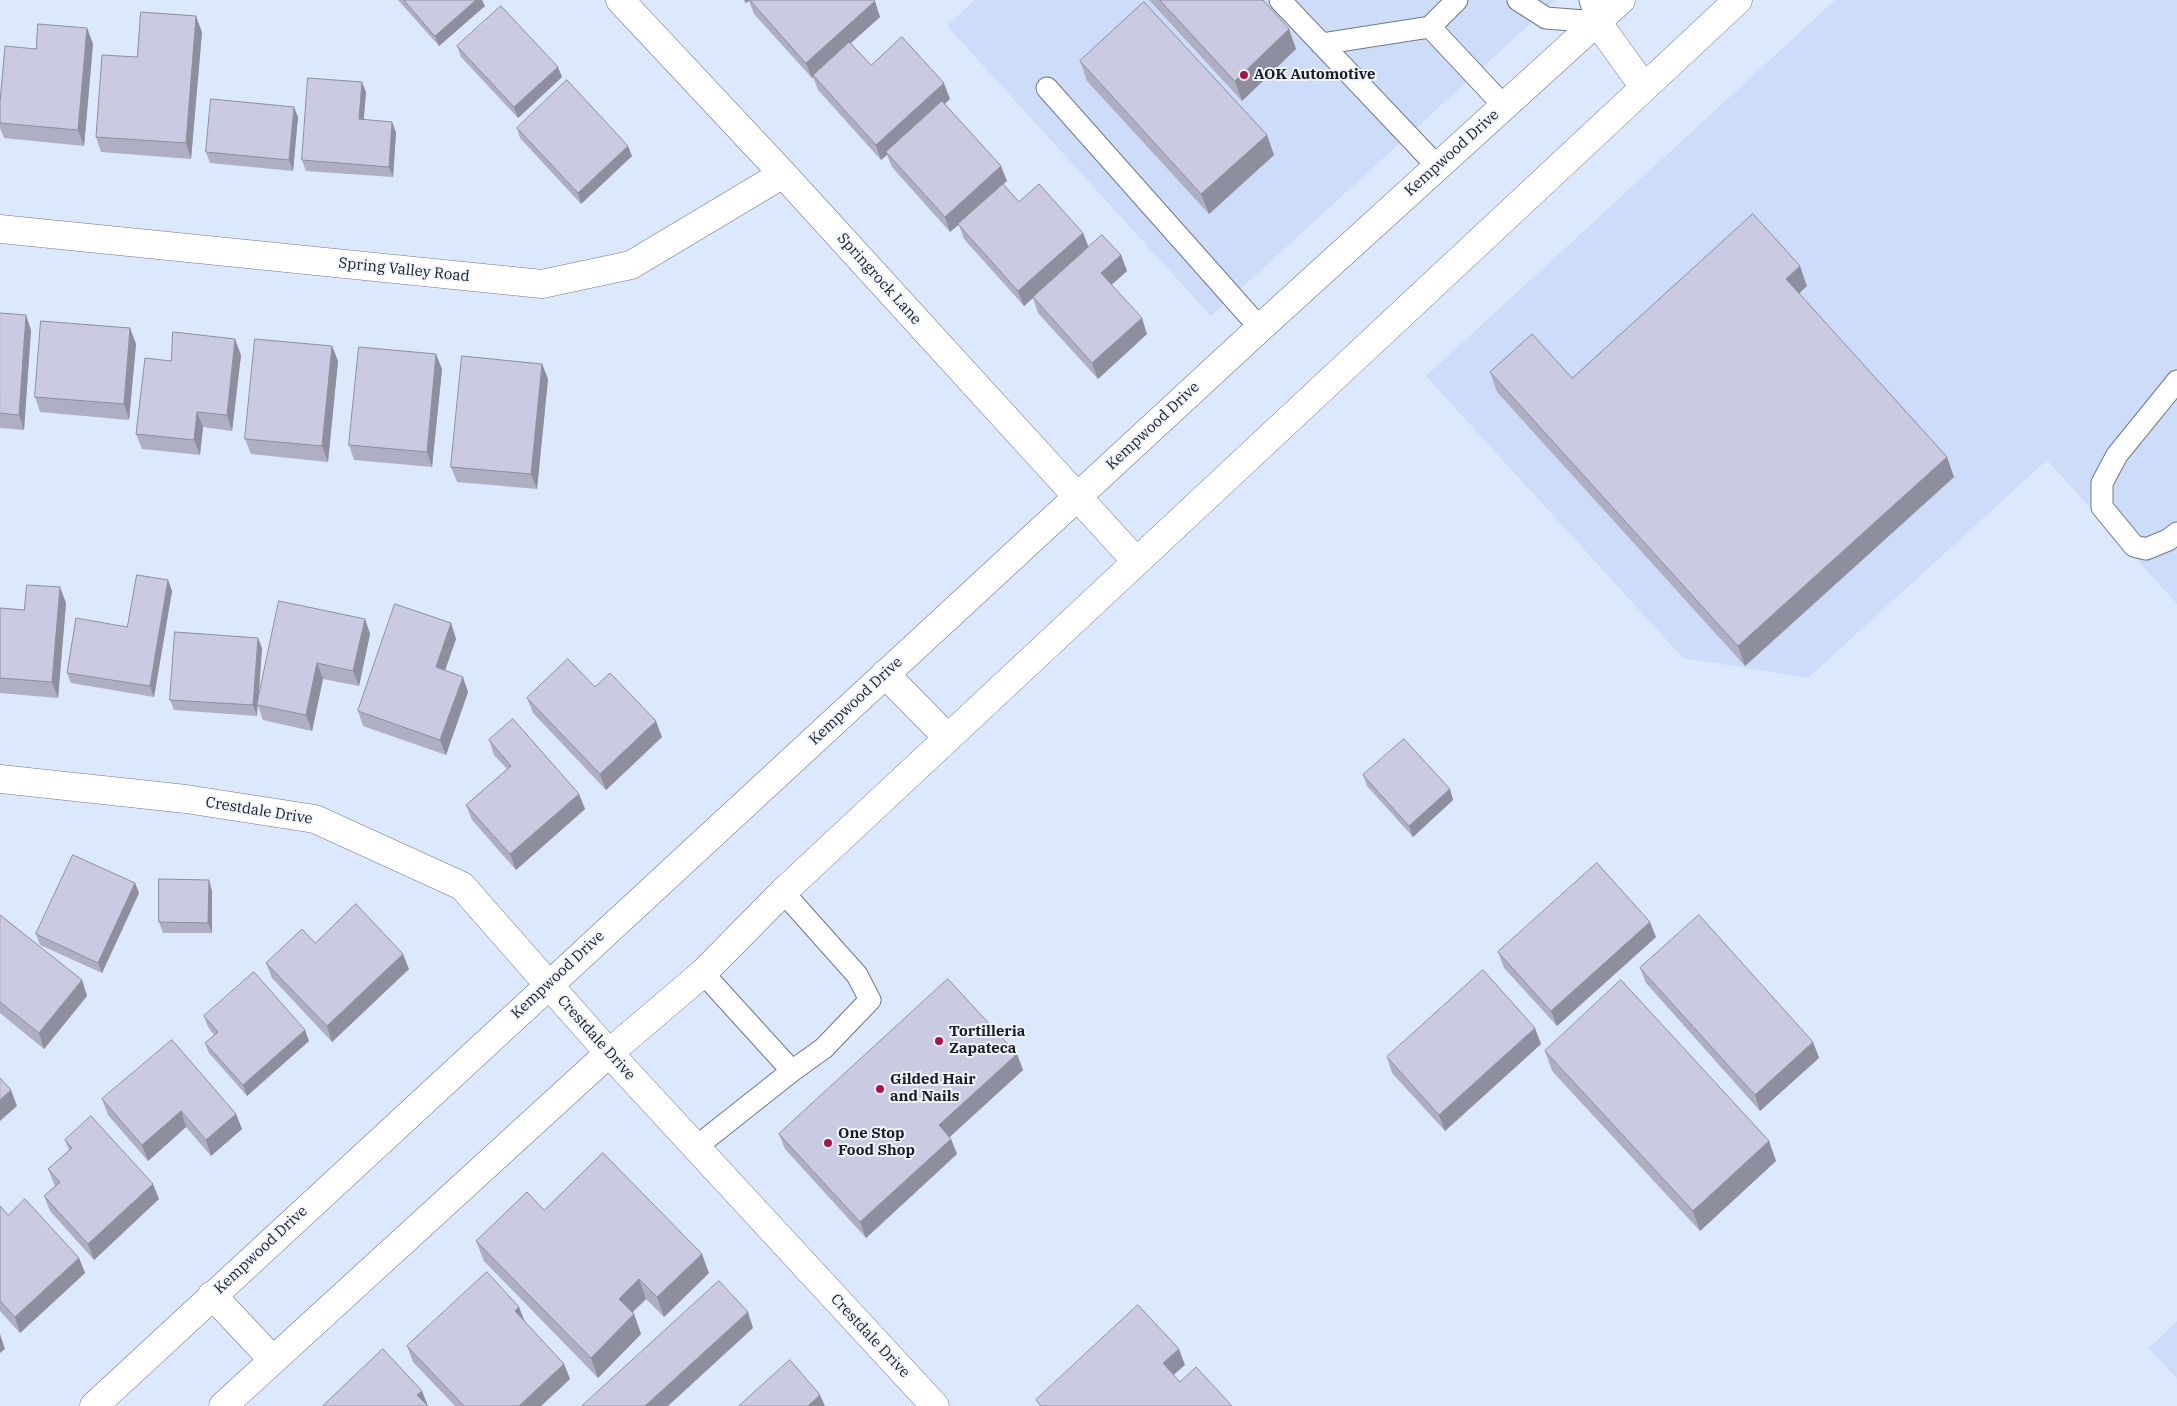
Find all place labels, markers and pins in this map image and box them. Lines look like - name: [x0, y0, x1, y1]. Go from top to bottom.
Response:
- place label: AOK Automotive: [1254, 66, 1375, 84]
- marker: AOK Automotive: [1238, 69, 1250, 81]
- place label: Tortilleria Zapateca: [949, 1023, 1025, 1058]
- marker: Tortilleria Zapateca: [933, 1035, 945, 1047]
- place label: Gilded Hair and Nails: [890, 1071, 976, 1106]
- marker: Gilded Hair and Nails: [874, 1083, 886, 1095]
- place label: One Stop Food Shop: [838, 1125, 915, 1160]
- marker: One Stop Food Shop: [822, 1137, 834, 1149]

